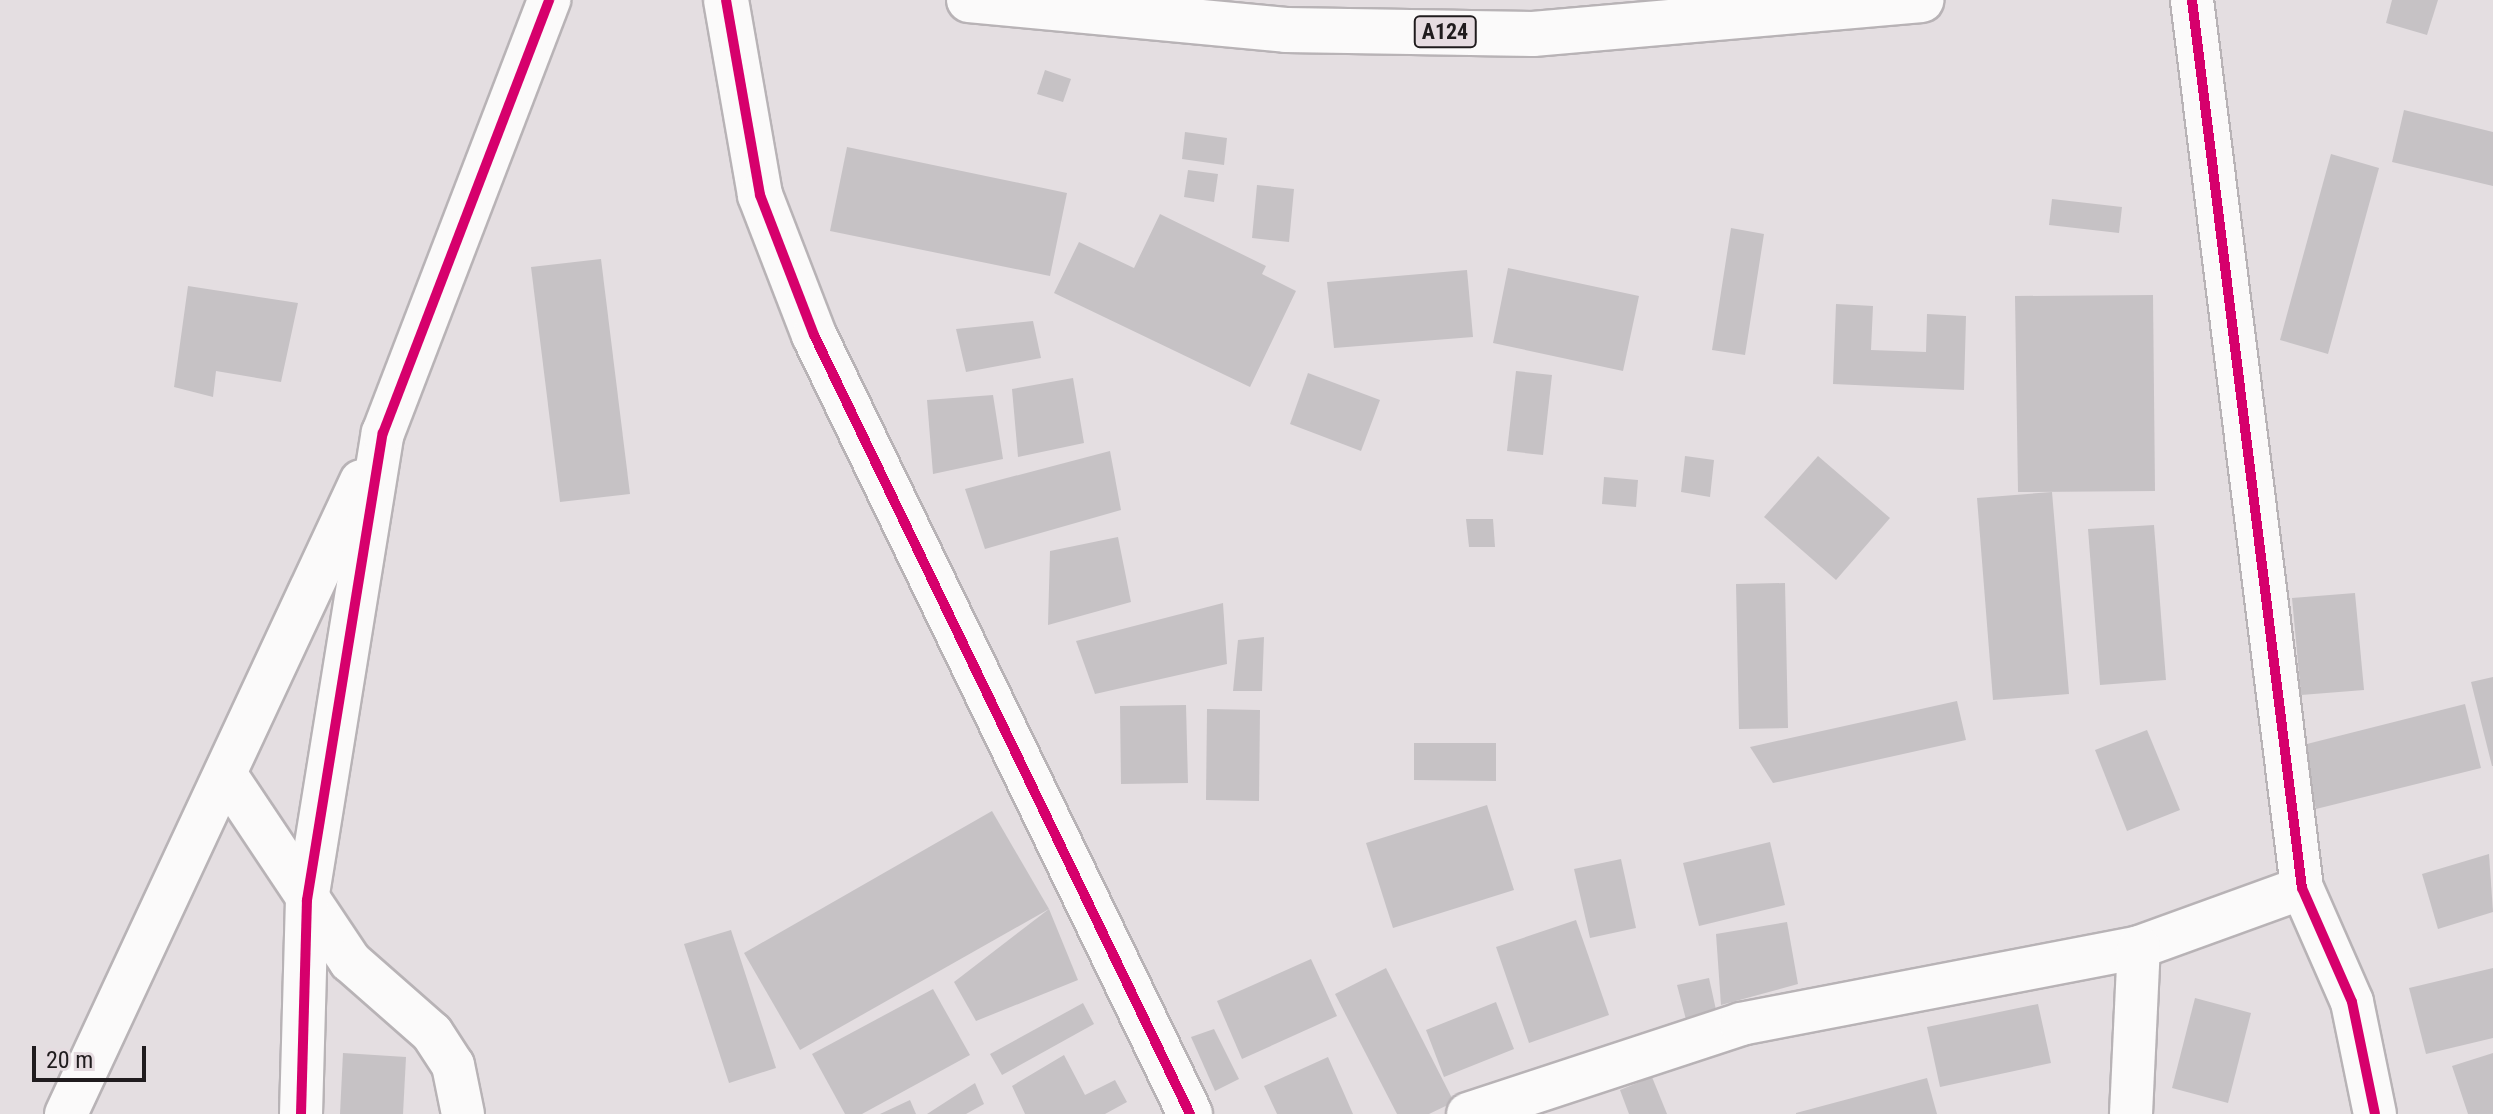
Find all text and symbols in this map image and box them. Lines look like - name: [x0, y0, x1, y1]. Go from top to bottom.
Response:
- road number: A124: [1413, 14, 1477, 50]
- scale bar: [36, 1030, 150, 1080]
- text: 20 m: [46, 1046, 93, 1074]

